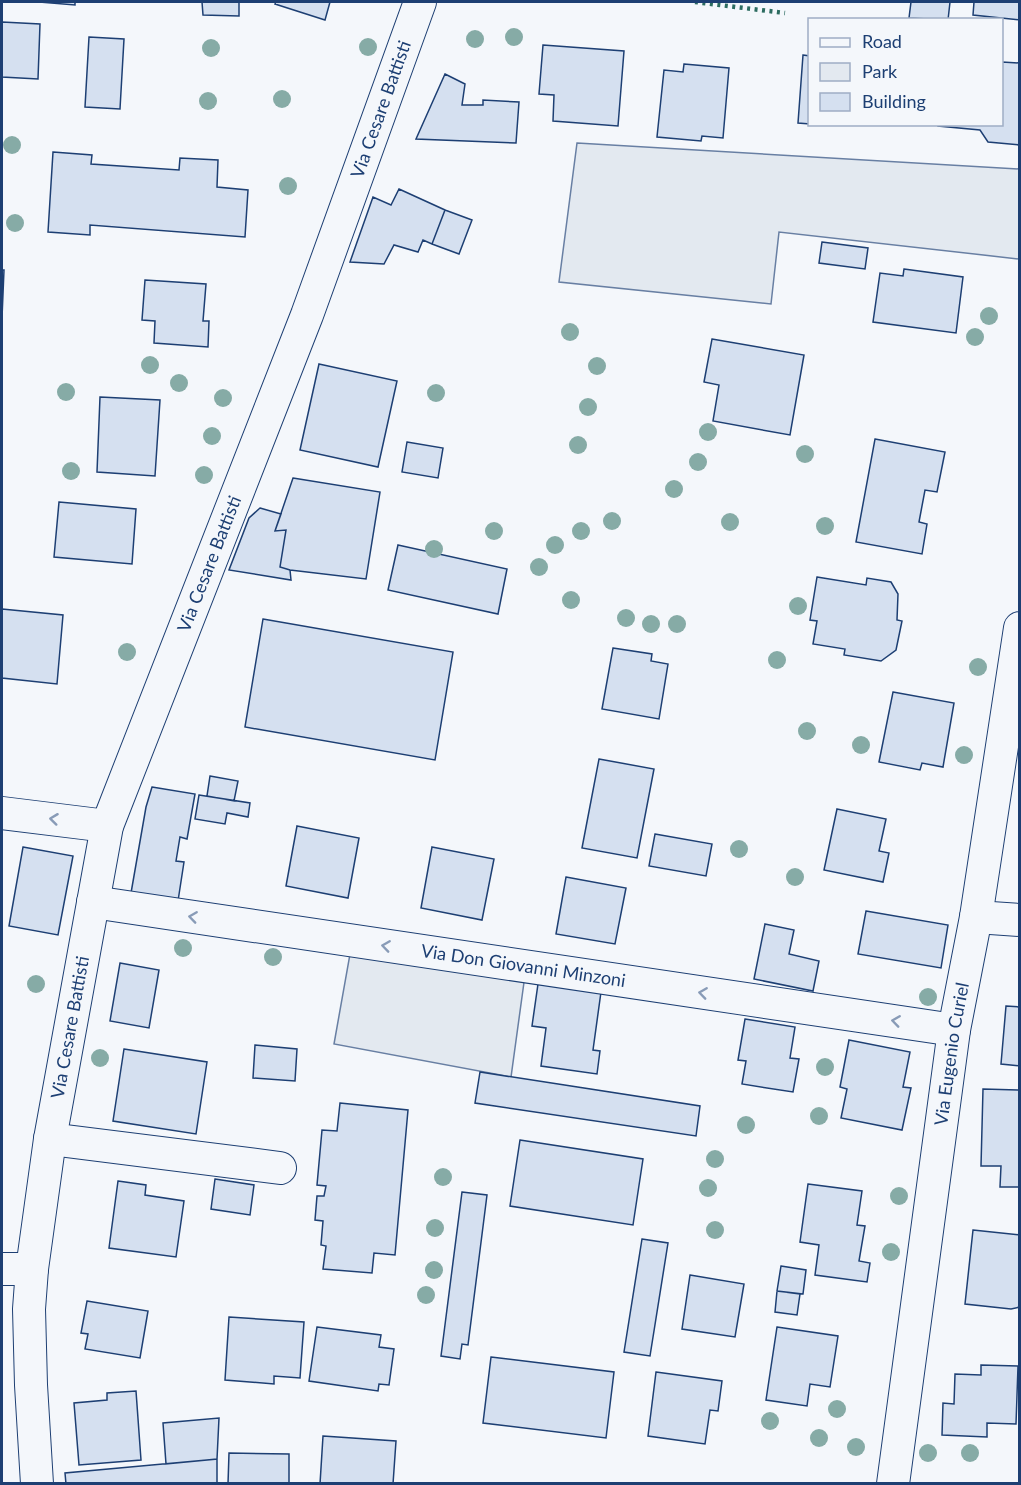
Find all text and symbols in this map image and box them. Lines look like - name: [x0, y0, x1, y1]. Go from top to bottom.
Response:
- legend: [808, 18, 1003, 126]
- text: Road: [862, 30, 902, 52]
- street label: Via Cesare Battisti: [345, 37, 415, 181]
- text: Park: [862, 60, 898, 82]
- text: Building: [862, 90, 926, 112]
- street label: Via Cesare Battisti: [172, 492, 245, 635]
- one-way arrow: [50, 813, 59, 826]
- one-way arrow: [188, 911, 198, 923]
- street label: Via Don Giovanni Minzoni: [420, 939, 627, 991]
- one-way arrow: [381, 940, 390, 952]
- street label: Via Cesare Battisti: [46, 954, 93, 1100]
- street label: Via Eugenio Curiel: [929, 980, 973, 1127]
- one-way arrow: [699, 987, 708, 999]
- one-way arrow: [892, 1016, 901, 1028]

